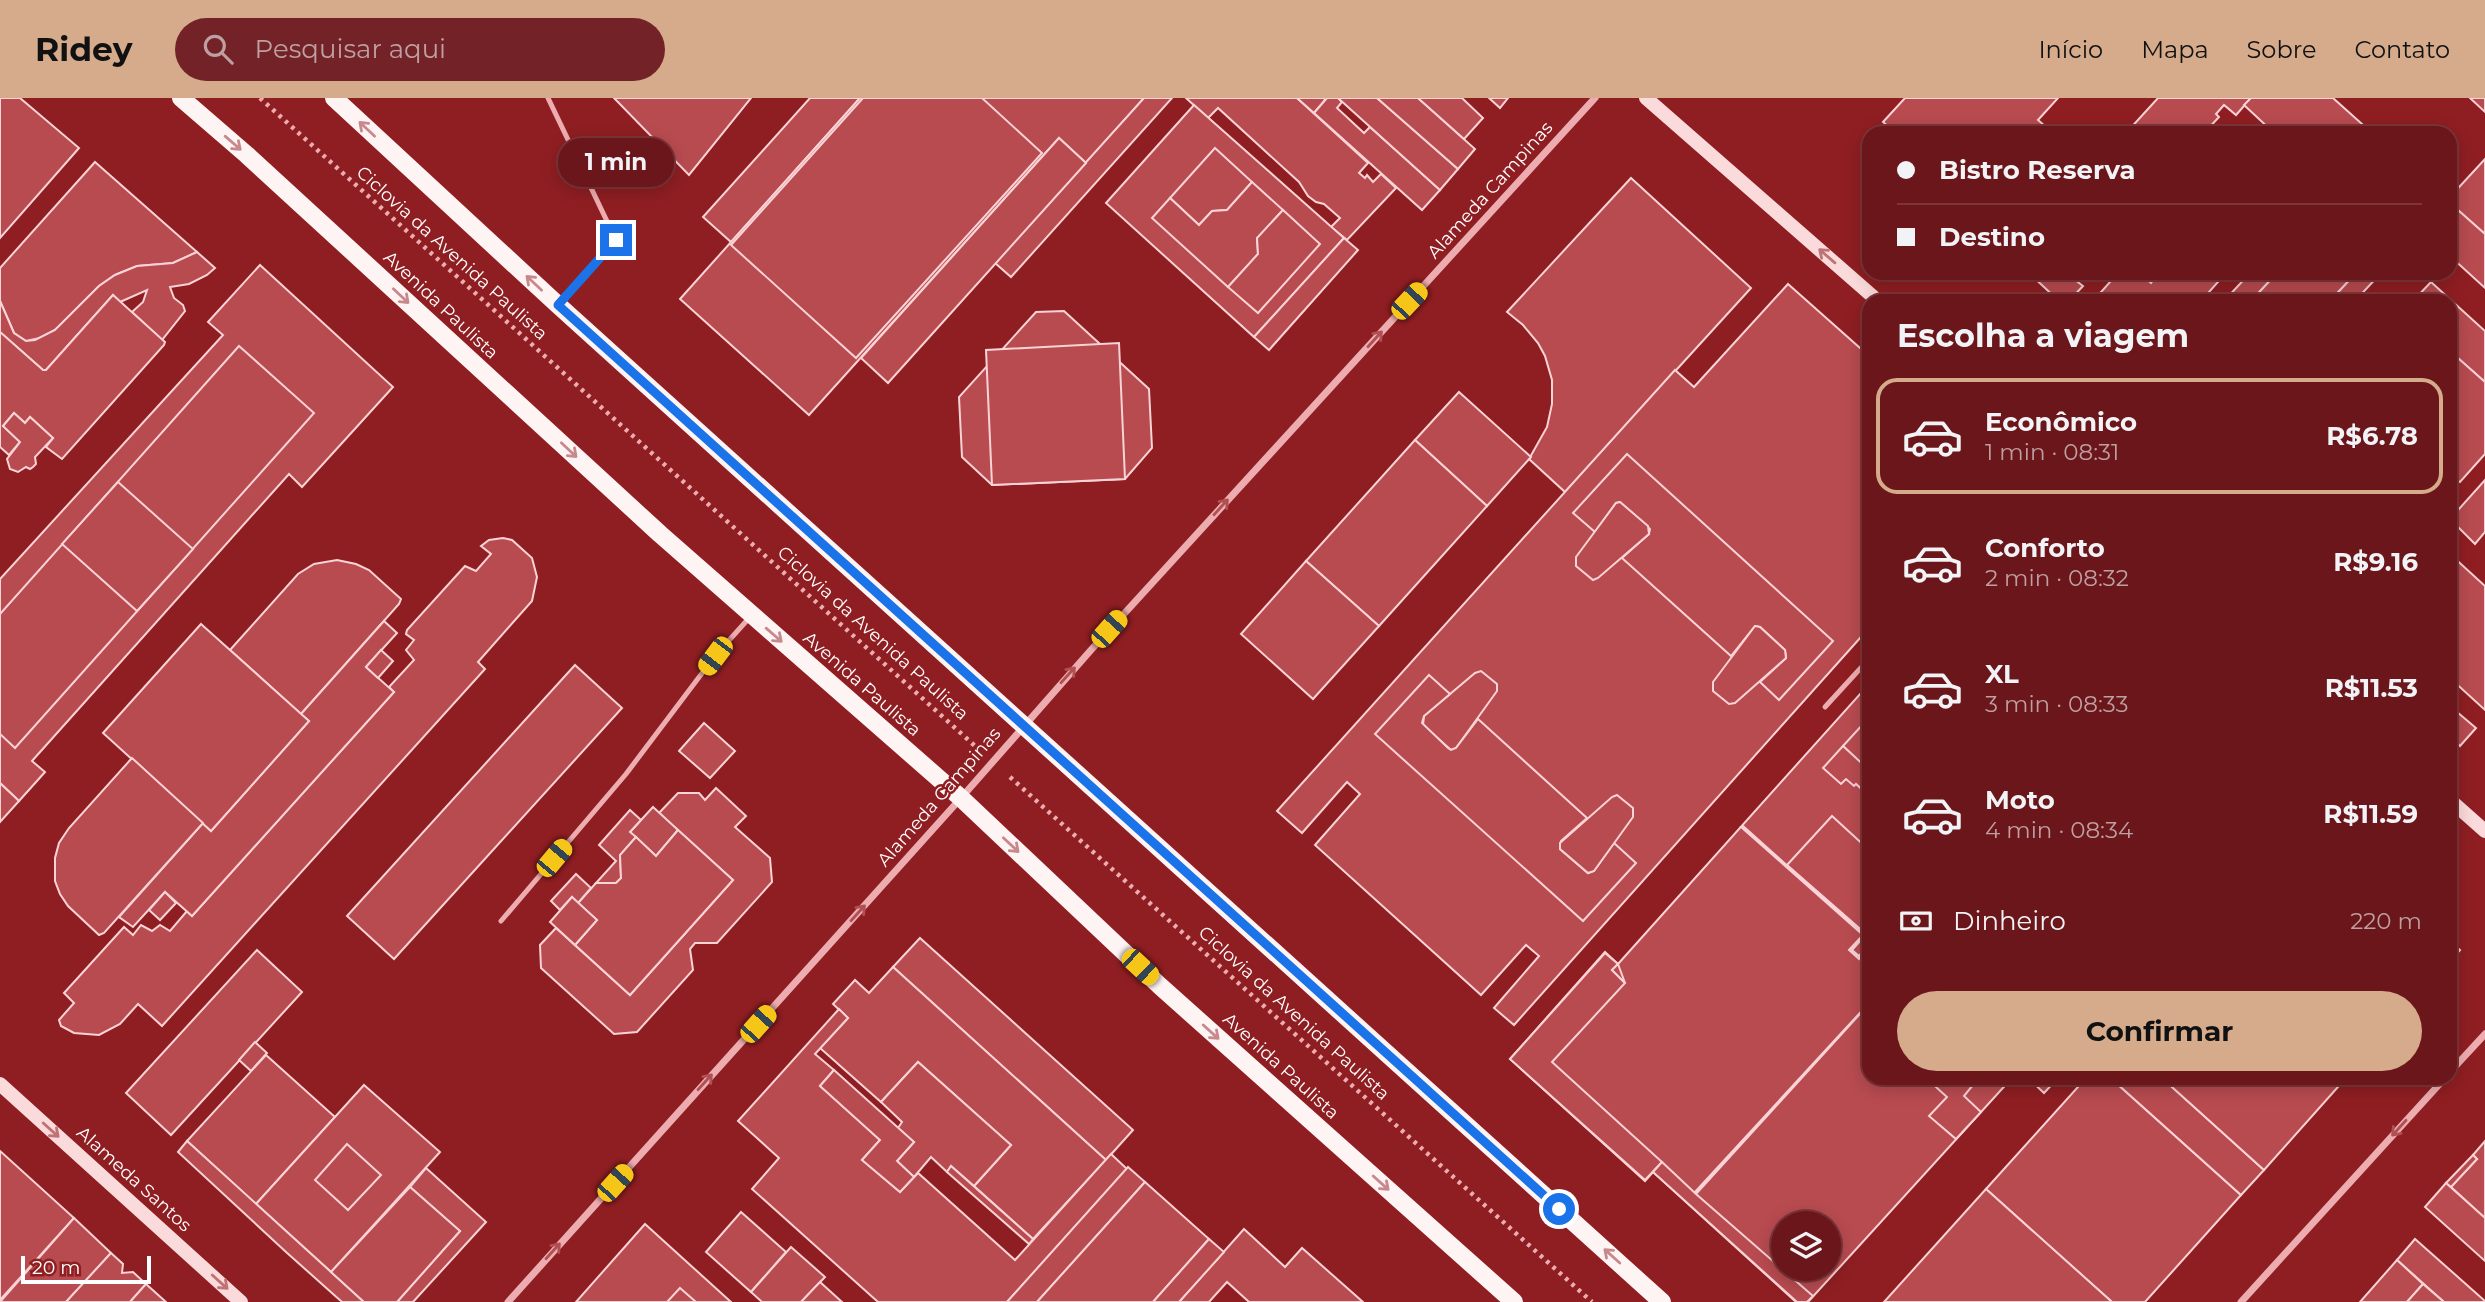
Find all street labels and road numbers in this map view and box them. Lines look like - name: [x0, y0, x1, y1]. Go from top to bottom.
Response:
- street label: Alameda Campinas: [1423, 117, 1557, 263]
- street label: Ciclovia da Avenida Paulista: [352, 161, 552, 345]
- street label: Avenida Paulista: [379, 246, 503, 364]
- street label: Ciclovia da Avenida Paulista: [773, 541, 973, 725]
- street label: Avenida Paulista: [799, 627, 925, 741]
- street label: Alameda Campinas: [873, 723, 1005, 871]
- street label: Ciclovia da Avenida Paulista: [1194, 921, 1394, 1105]
- street label: Avenida Paulista: [1219, 1008, 1343, 1124]
- street label: Alameda Santos: [72, 1122, 196, 1236]

